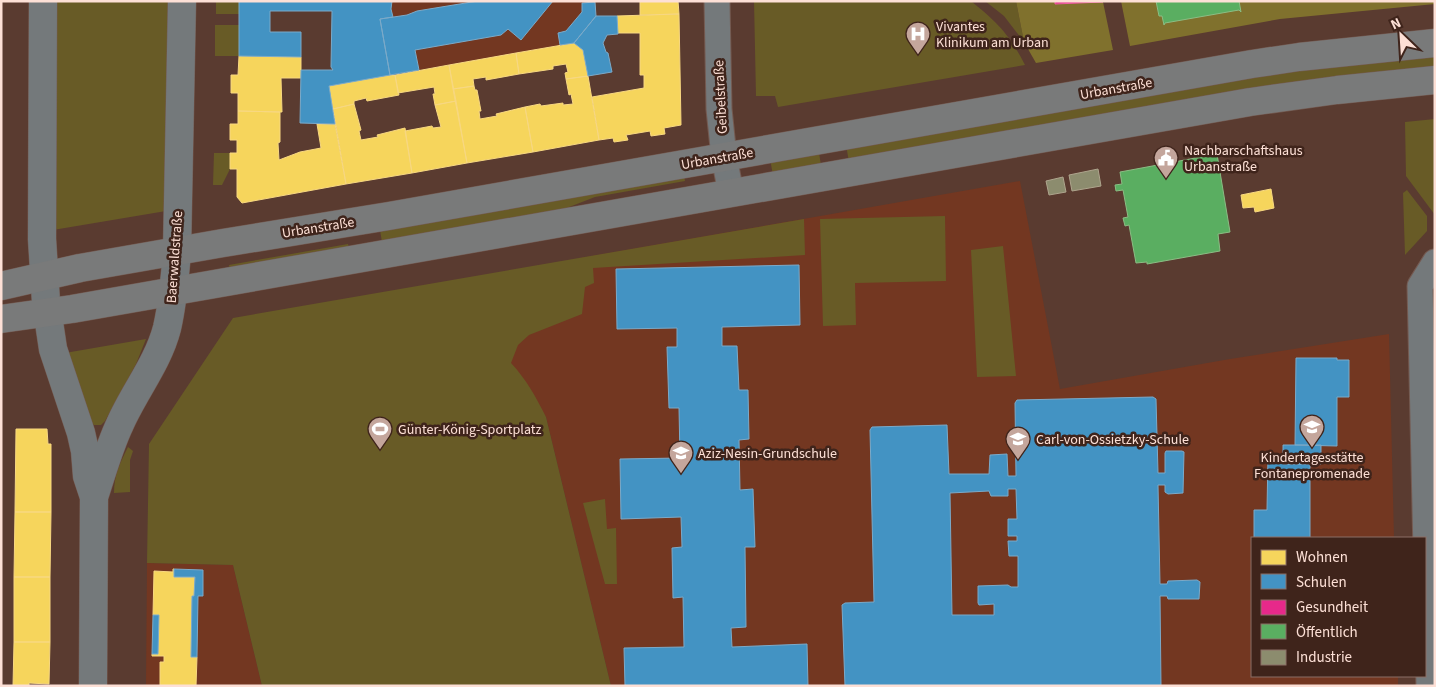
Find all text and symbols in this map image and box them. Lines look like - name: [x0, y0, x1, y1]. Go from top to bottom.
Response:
- north arrow: [1376, 10, 1426, 60]
- text: N: [1387, 13, 1404, 35]
- place label: Vivantes Klinikum am Urban: [936, 17, 1049, 53]
- hospital icon: Vivantes Klinikum am Urban: [905, 21, 931, 55]
- street label: Geibelstraße: [709, 59, 733, 135]
- street label: Urbanstraße: [1078, 73, 1154, 105]
- place label: Nachbarschaftshaus Urbanstraße: [1184, 141, 1303, 177]
- street label: Urbanstraße: [679, 143, 755, 175]
- public building icon: Nachbarschaftshaus Urbanstraße: [1153, 145, 1179, 179]
- street label: Baerwaldstraße: [162, 210, 188, 304]
- street label: Urbanstraße: [281, 212, 356, 244]
- school or university icon: Kindertagesstätte Fontanepromenade: [1299, 414, 1325, 448]
- sports icon: Günter-König-Sportplatz: [367, 416, 393, 450]
- place label: Günter-König-Sportplatz: [398, 420, 541, 440]
- school or university icon: Carl-von-Ossietzky-Schule: [1005, 426, 1031, 460]
- place label: Carl-von-Ossietzky-Schule: [1036, 430, 1189, 450]
- school or university icon: Aziz-Nesin-Grundschule: [668, 440, 694, 474]
- place label: Aziz-Nesin-Grundschule: [698, 444, 837, 464]
- place label: Kindertagesstätte Fontanepromenade: [1254, 448, 1370, 484]
- legend: [1251, 537, 1426, 677]
- text: Wohnen: [1296, 547, 1348, 568]
- text: Schulen: [1296, 572, 1347, 593]
- text: Gesundheit: [1296, 597, 1368, 618]
- text: Öffentlich: [1296, 622, 1358, 643]
- text: Industrie: [1296, 647, 1352, 668]

